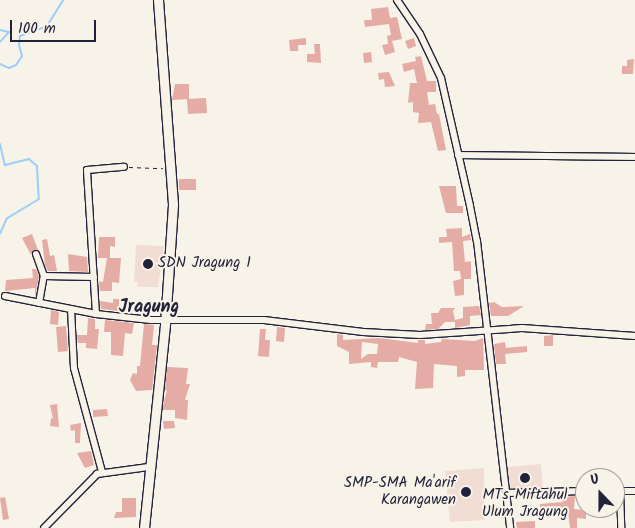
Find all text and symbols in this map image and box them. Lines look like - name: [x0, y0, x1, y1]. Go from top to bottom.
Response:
- scale bar: [12, 10, 99, 42]
- text: 100 m: [18, 17, 56, 41]
- place label: SDN Jragung 1: [158, 255, 251, 273]
- marker: SDN Jragung 1: [142, 258, 154, 270]
- district label: Jragung: [119, 297, 179, 319]
- north arrow: [575, 468, 625, 518]
- text: U: [587, 468, 603, 492]
- marker: MTs Miftahul Ulum Jragung: [519, 472, 531, 484]
- place label: SMP-SMA Ma'arif Karangawen: [344, 474, 456, 509]
- marker: SMP-SMA Ma'arif Karangawen: [460, 486, 472, 498]
- place label: MTs Miftahul Ulum Jragung: [482, 486, 568, 521]

